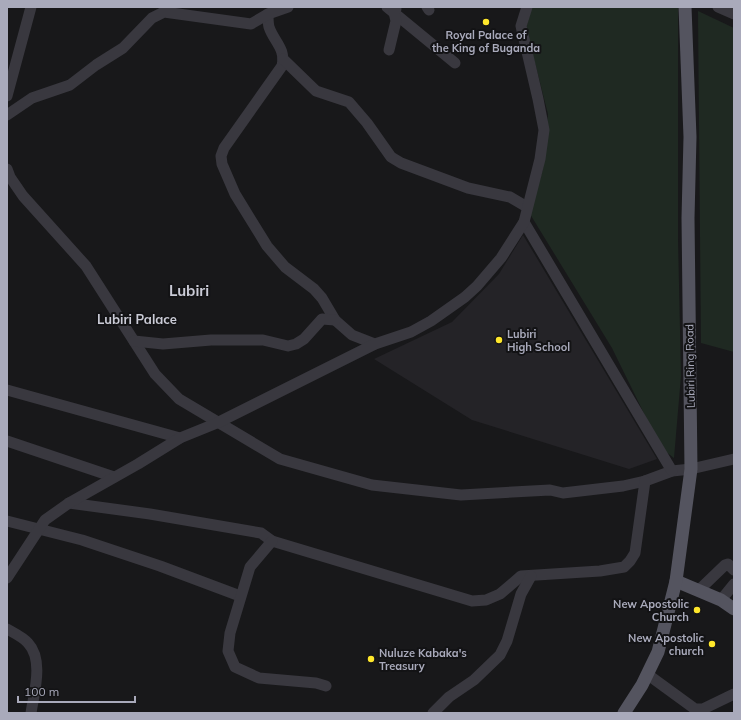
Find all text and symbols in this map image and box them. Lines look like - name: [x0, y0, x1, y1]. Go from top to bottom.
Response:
- marker: Royal Palace of the King of Buganda: [481, 17, 491, 27]
- place label: Royal Palace of the King of Buganda: [432, 28, 540, 55]
- district label: Lubiri: [169, 281, 209, 300]
- district label: Lubiri Palace: [97, 311, 177, 327]
- street label: Lubiri Ring Road: [682, 324, 698, 408]
- place label: Lubiri High School: [507, 327, 570, 354]
- marker: Lubiri High School: [494, 335, 504, 345]
- place label: New Apostolic Church: [613, 597, 689, 624]
- marker: New Apostolic Church: [692, 605, 702, 615]
- place label: New Apostolic church: [628, 631, 704, 658]
- marker: New Apostolic church: [707, 639, 717, 649]
- place label: Nuluze Kabaka's Treasury: [379, 646, 467, 673]
- marker: Nuluze Kabaka's Treasury: [366, 654, 376, 664]
- scale bar: [18, 678, 135, 704]
- text: 100 m: [24, 684, 59, 699]

